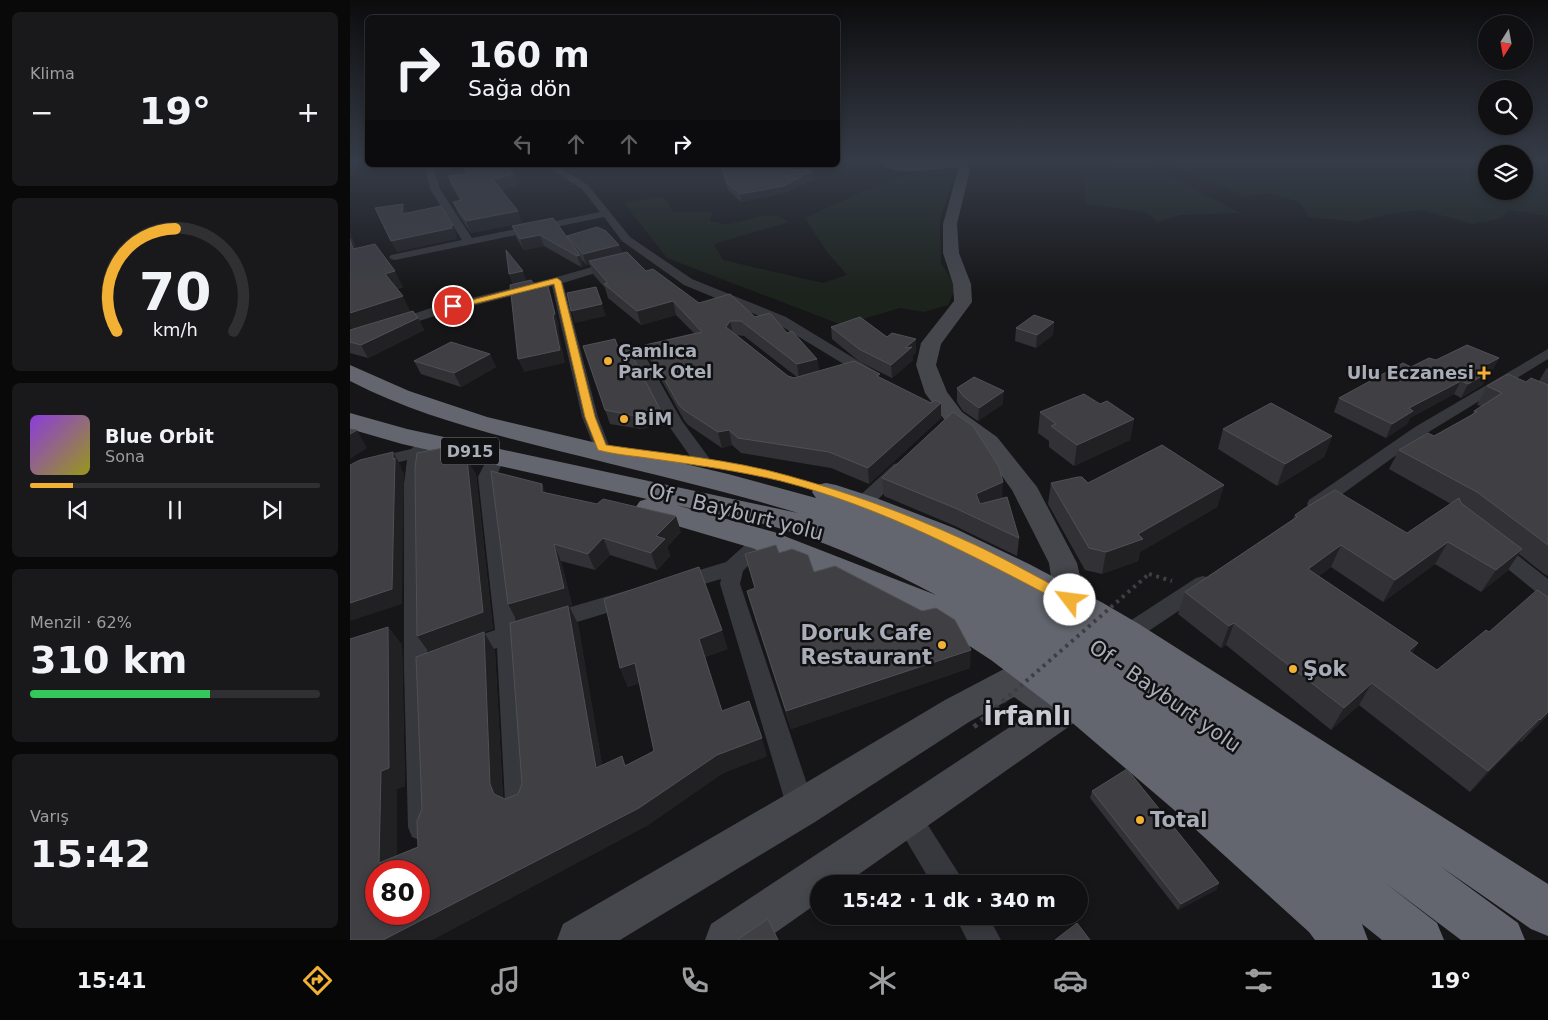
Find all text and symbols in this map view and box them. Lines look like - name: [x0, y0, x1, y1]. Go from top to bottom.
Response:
- north arrow: [1478, 15, 1532, 70]
- map controls: [1478, 15, 1533, 200]
- icon: right: [385, 35, 450, 100]
- text: 160 m: [468, 35, 590, 75]
- text: Klima: [30, 64, 75, 83]
- text: Sağa dön: [468, 76, 571, 101]
- button: search: [1478, 80, 1533, 135]
- text: 19°: [139, 89, 211, 133]
- text: −: [30, 96, 53, 129]
- text: +: [297, 96, 320, 129]
- icon: left: [509, 130, 537, 158]
- icon: ahead: [562, 130, 590, 158]
- icon: ahead: [615, 130, 643, 158]
- icon: right: [668, 130, 696, 158]
- button: layers: [1478, 145, 1533, 200]
- text: 70: [139, 262, 211, 322]
- pin: [432, 285, 474, 327]
- icon: arrive: [439, 292, 467, 320]
- text: km/h: [152, 319, 198, 340]
- place label: Çamlıca Park Otel: [618, 340, 712, 382]
- marker: Çamlıca Park Otel: [602, 355, 614, 367]
- place label: Ulu Eczanesi: [1347, 362, 1474, 383]
- marker: Ulu Eczanesi: [1478, 367, 1490, 379]
- place label: BİM: [634, 408, 672, 429]
- marker: BİM: [618, 413, 630, 425]
- text: Blue Orbit: [105, 425, 214, 447]
- road number: D915: [441, 438, 499, 464]
- text: Sona: [105, 447, 145, 466]
- street label: Of - Bayburt yolu: [646, 479, 826, 545]
- icon: previous: [64, 496, 92, 524]
- icon: pause: [161, 496, 189, 524]
- icon: next: [258, 496, 286, 524]
- position arrow: [1043, 573, 1095, 625]
- text: Menzil · 62%: [30, 613, 132, 632]
- place label: Doruk Cafe Restaurant: [800, 621, 932, 669]
- street label: Of - Bayburt yolu: [1085, 635, 1245, 757]
- text: 310 km: [30, 638, 187, 682]
- marker: Doruk Cafe Restaurant: [936, 639, 948, 651]
- place label: Şok: [1303, 657, 1348, 681]
- marker: Şok: [1287, 663, 1299, 675]
- district label: İrfanlı: [983, 700, 1071, 731]
- text: Varış: [30, 807, 69, 826]
- place label: Total: [1150, 808, 1207, 832]
- marker: Total: [1134, 814, 1146, 826]
- text: 15:42: [30, 832, 151, 876]
- speed limit sign: 80: [365, 860, 430, 925]
- text: 15:42 · 1 dk · 340 m: [842, 889, 1056, 911]
- icon: directions: [300, 963, 335, 998]
- icon: music: [488, 963, 523, 998]
- icon: phone: [677, 963, 712, 998]
- icon: climate: [865, 963, 900, 998]
- icon: car: [1053, 963, 1088, 998]
- icon: filters: [1241, 963, 1276, 998]
- text: 15:41: [77, 968, 147, 993]
- text: 19°: [1430, 968, 1471, 993]

